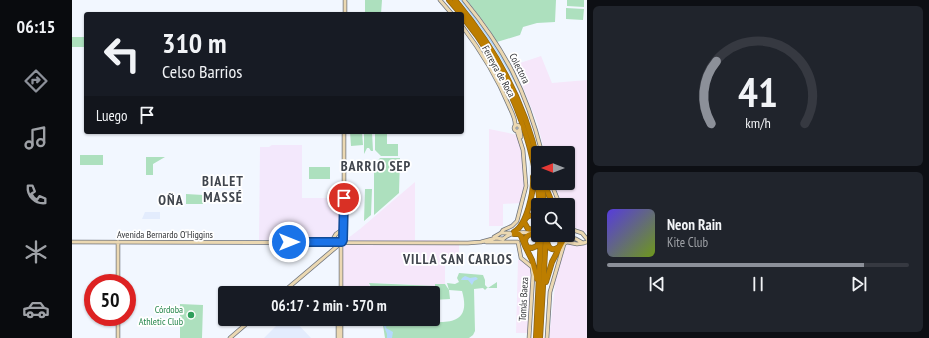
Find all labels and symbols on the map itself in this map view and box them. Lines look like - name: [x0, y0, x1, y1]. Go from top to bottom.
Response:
- street label: Ferreyra de Roca: [479, 43, 518, 99]
- street label: Colectora: [506, 51, 533, 86]
- north arrow: [531, 146, 575, 190]
- district label: BARRIO SEP: [341, 157, 411, 175]
- district label: BIALET MASSÉ: [202, 172, 244, 206]
- pin: [327, 181, 361, 215]
- district label: OÑA: [158, 191, 184, 209]
- position arrow: [268, 221, 310, 263]
- street label: Avenida Bernardo O'Higgins: [117, 228, 214, 241]
- district label: VILLA SAN CARLOS: [402, 250, 513, 268]
- speed limit sign: 50: [84, 274, 136, 326]
- street label: Tomás Baeza: [516, 277, 531, 321]
- place label: Córdoba Athletic Club: [139, 303, 183, 328]
- marker: Córdoba Athletic Club: [186, 310, 196, 320]

